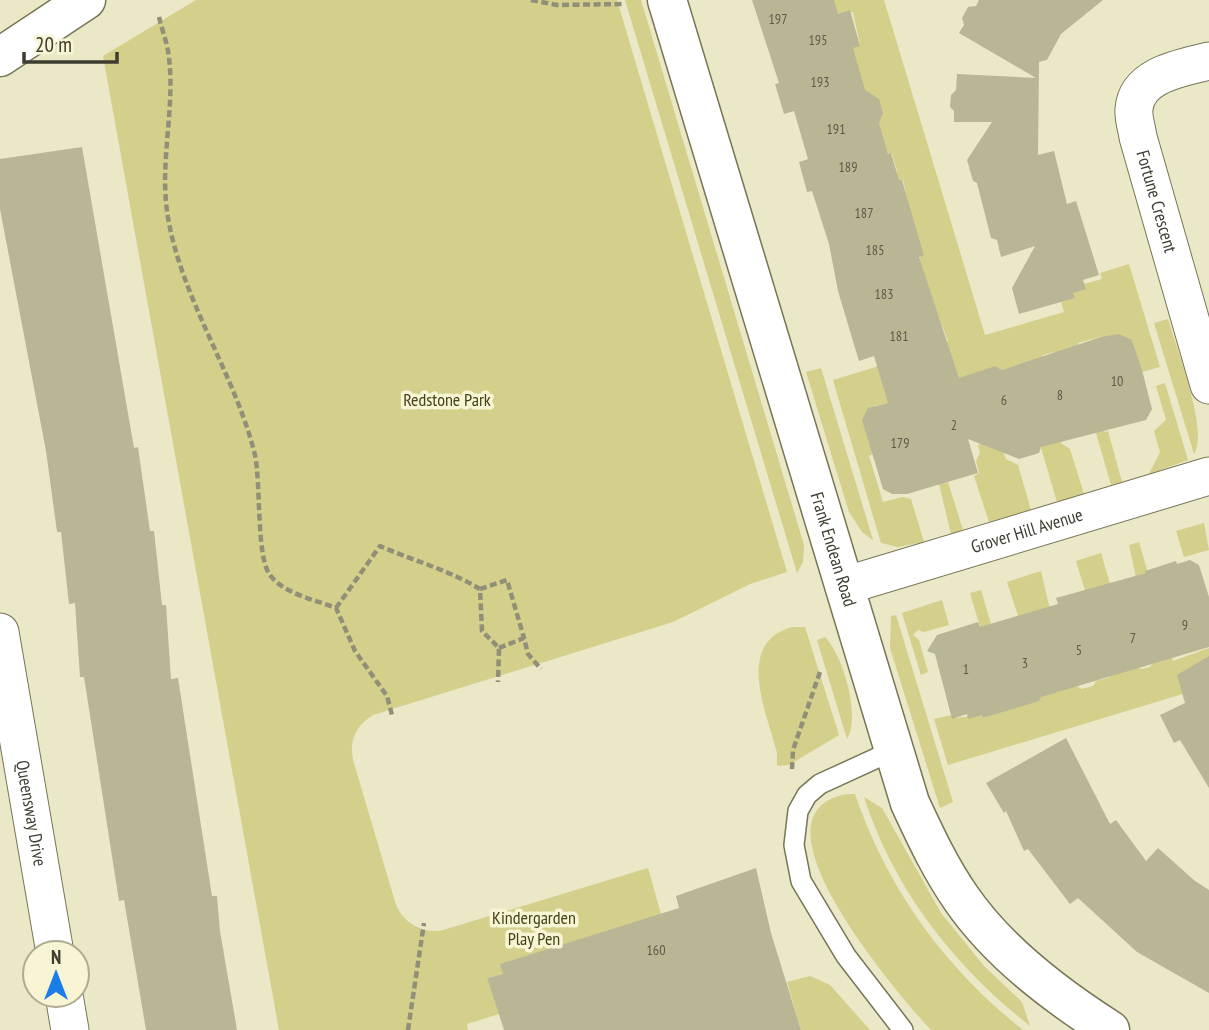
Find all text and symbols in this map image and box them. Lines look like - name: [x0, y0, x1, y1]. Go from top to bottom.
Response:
- house number: 197: [769, 10, 787, 28]
- scale bar: [24, 21, 117, 65]
- text: 20 m: [35, 31, 72, 58]
- house number: 195: [809, 31, 827, 49]
- house number: 193: [811, 73, 829, 91]
- house number: 191: [827, 120, 845, 138]
- street label: Fortune Crescent: [1131, 147, 1183, 255]
- house number: 189: [839, 158, 857, 176]
- house number: 187: [855, 204, 873, 222]
- house number: 185: [866, 241, 884, 259]
- house number: 183: [875, 285, 893, 303]
- house number: 181: [890, 327, 908, 345]
- house number: 10: [1111, 372, 1123, 390]
- house number: 8: [1057, 386, 1063, 404]
- park label: Redstone Park: [403, 388, 491, 411]
- house number: 6: [1001, 391, 1007, 409]
- house number: 2: [951, 416, 957, 434]
- house number: 179: [891, 434, 909, 452]
- street label: Frank Endean Road: [806, 489, 862, 609]
- street label: Grover Hill Avenue: [968, 503, 1085, 558]
- house number: 9: [1182, 616, 1188, 634]
- house number: 7: [1130, 629, 1136, 647]
- house number: 5: [1076, 641, 1082, 659]
- house number: 3: [1022, 654, 1028, 672]
- house number: 1: [963, 660, 969, 678]
- street label: Queensway Drive: [11, 759, 52, 868]
- park label: Kindergarden Play Pen: [492, 906, 576, 950]
- north arrow: [21, 939, 91, 1009]
- house number: 160: [647, 941, 665, 959]
- text: N: [51, 945, 61, 969]

